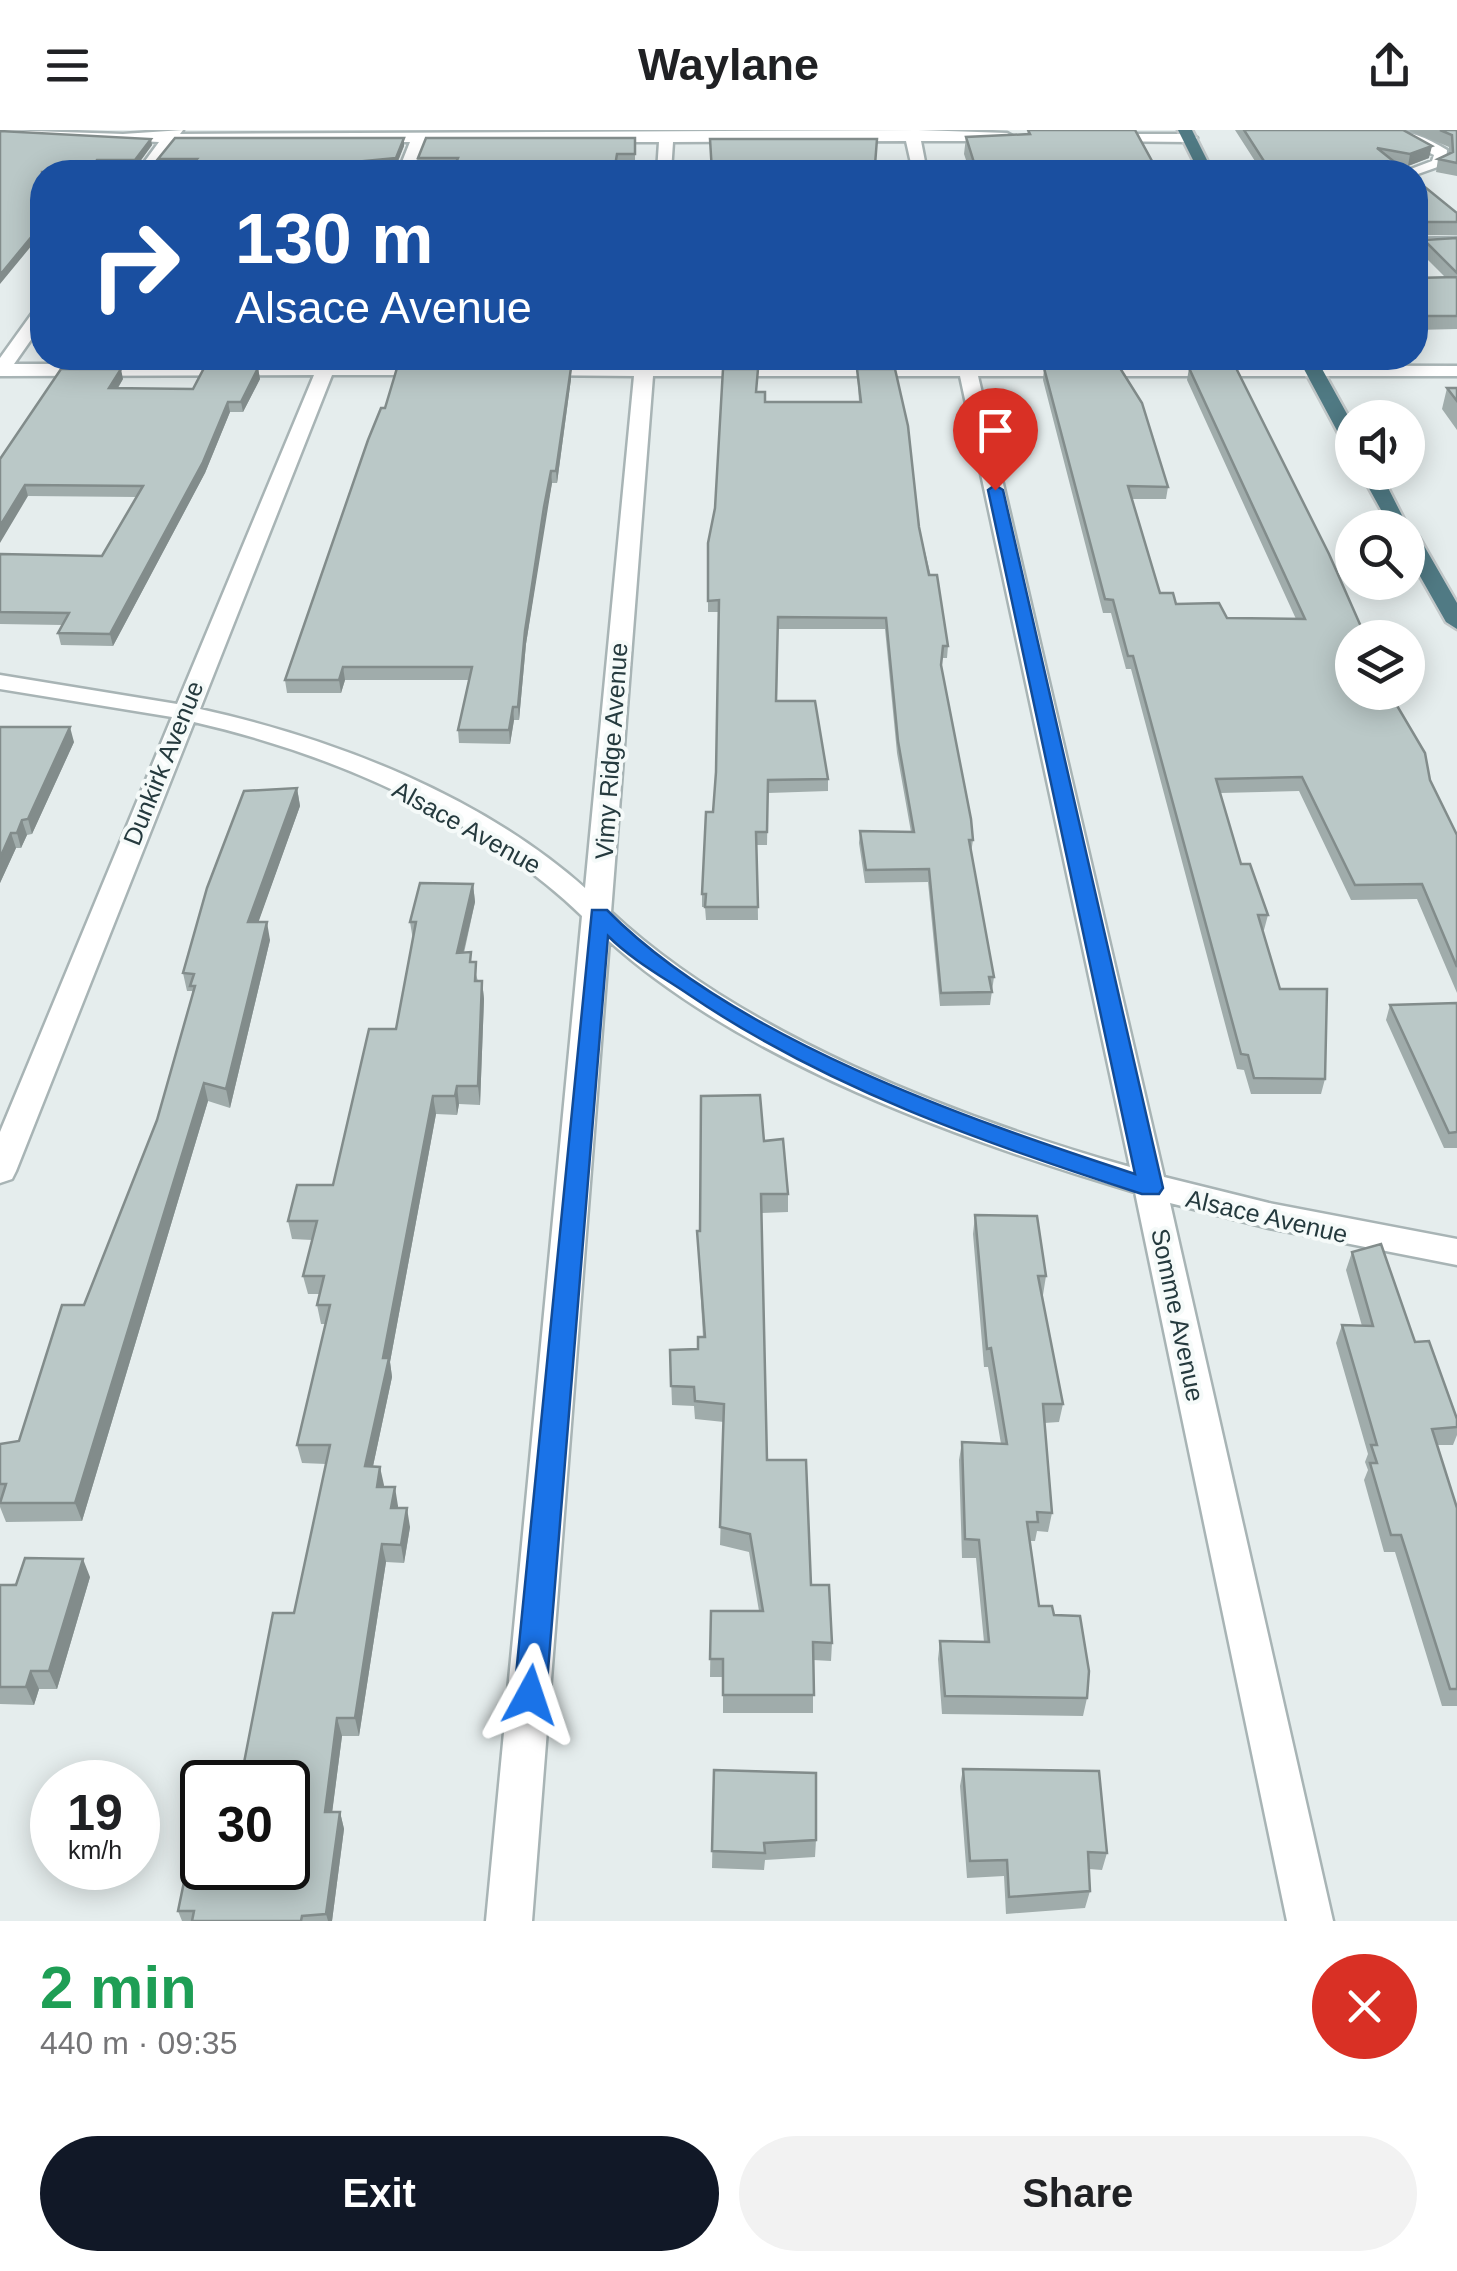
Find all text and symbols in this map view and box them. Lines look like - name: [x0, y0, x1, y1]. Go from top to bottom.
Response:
- icon: menu: [40, 38, 95, 93]
- icon: share: [1362, 38, 1417, 93]
- text: Waylane: [638, 39, 819, 90]
- icon: right: [70, 200, 200, 330]
- text: 130 m: [235, 200, 433, 278]
- text: Alsace Avenue: [235, 282, 532, 333]
- pin: [953, 388, 1038, 491]
- map controls: [1335, 400, 1425, 710]
- button: sound: [1335, 400, 1425, 490]
- icon: arrive: [968, 403, 1023, 458]
- button: search: [1335, 510, 1425, 600]
- button: layers: [1335, 620, 1425, 710]
- street label: Vimy Ridge Avenue: [589, 642, 633, 860]
- street label: Dunkirk Avenue: [117, 677, 209, 849]
- street label: Alsace Avenue: [388, 775, 546, 879]
- street label: Alsace Avenue: [1183, 1184, 1351, 1248]
- street label: Somme Avenue: [1146, 1226, 1210, 1404]
- position arrow: [478, 1643, 582, 1747]
- speed limit sign: 30: [180, 1760, 310, 1890]
- text: 19: [67, 1785, 123, 1841]
- text: km/h: [68, 1836, 122, 1864]
- text: 2 min: [40, 1954, 197, 2021]
- button: close: [1312, 1954, 1417, 2059]
- text: 440 m · 09:35: [40, 2025, 237, 2061]
- button: Exit: [40, 2136, 719, 2251]
- button: Share: [739, 2136, 1417, 2251]

